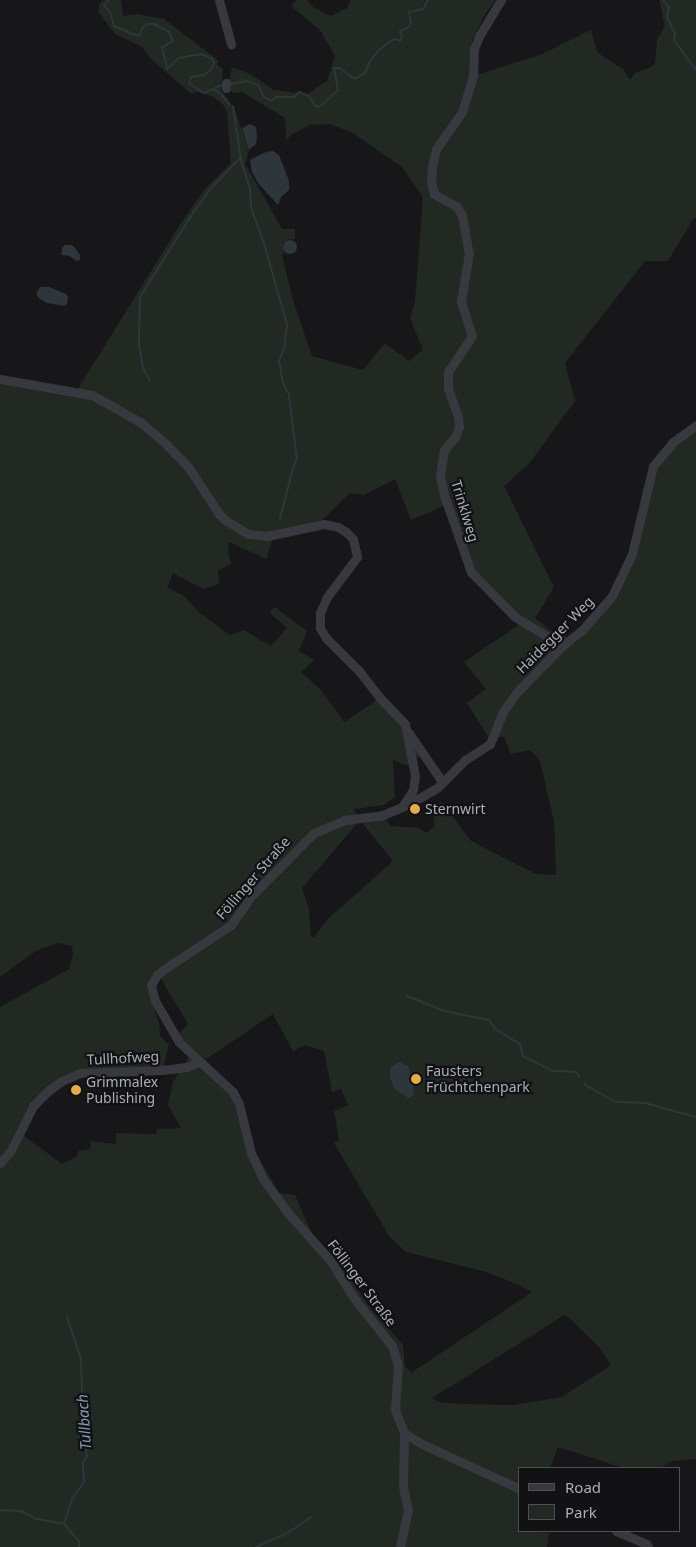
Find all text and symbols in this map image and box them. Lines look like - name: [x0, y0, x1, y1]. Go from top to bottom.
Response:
- street label: Trinklweg: [448, 478, 482, 544]
- street label: Haidegger Weg: [513, 593, 597, 677]
- place label: Sternwirt: [425, 801, 486, 817]
- marker: Sternwirt: [409, 803, 421, 815]
- street label: Föllinger Straße: [213, 833, 293, 923]
- street label: Tullhofweg: [86, 1048, 160, 1068]
- place label: Fausters Früchtchenpark: [426, 1063, 530, 1096]
- marker: Fausters Früchtchenpark: [410, 1073, 422, 1085]
- place label: Grimmalex Publishing: [86, 1074, 158, 1106]
- marker: Grimmalex Publishing: [70, 1084, 82, 1096]
- street label: Föllinger Straße: [324, 1236, 400, 1330]
- water label: Tullbach: [73, 1394, 95, 1450]
- legend: [518, 1467, 681, 1532]
- text: Road: [565, 1477, 601, 1497]
- text: Park: [565, 1502, 597, 1522]

